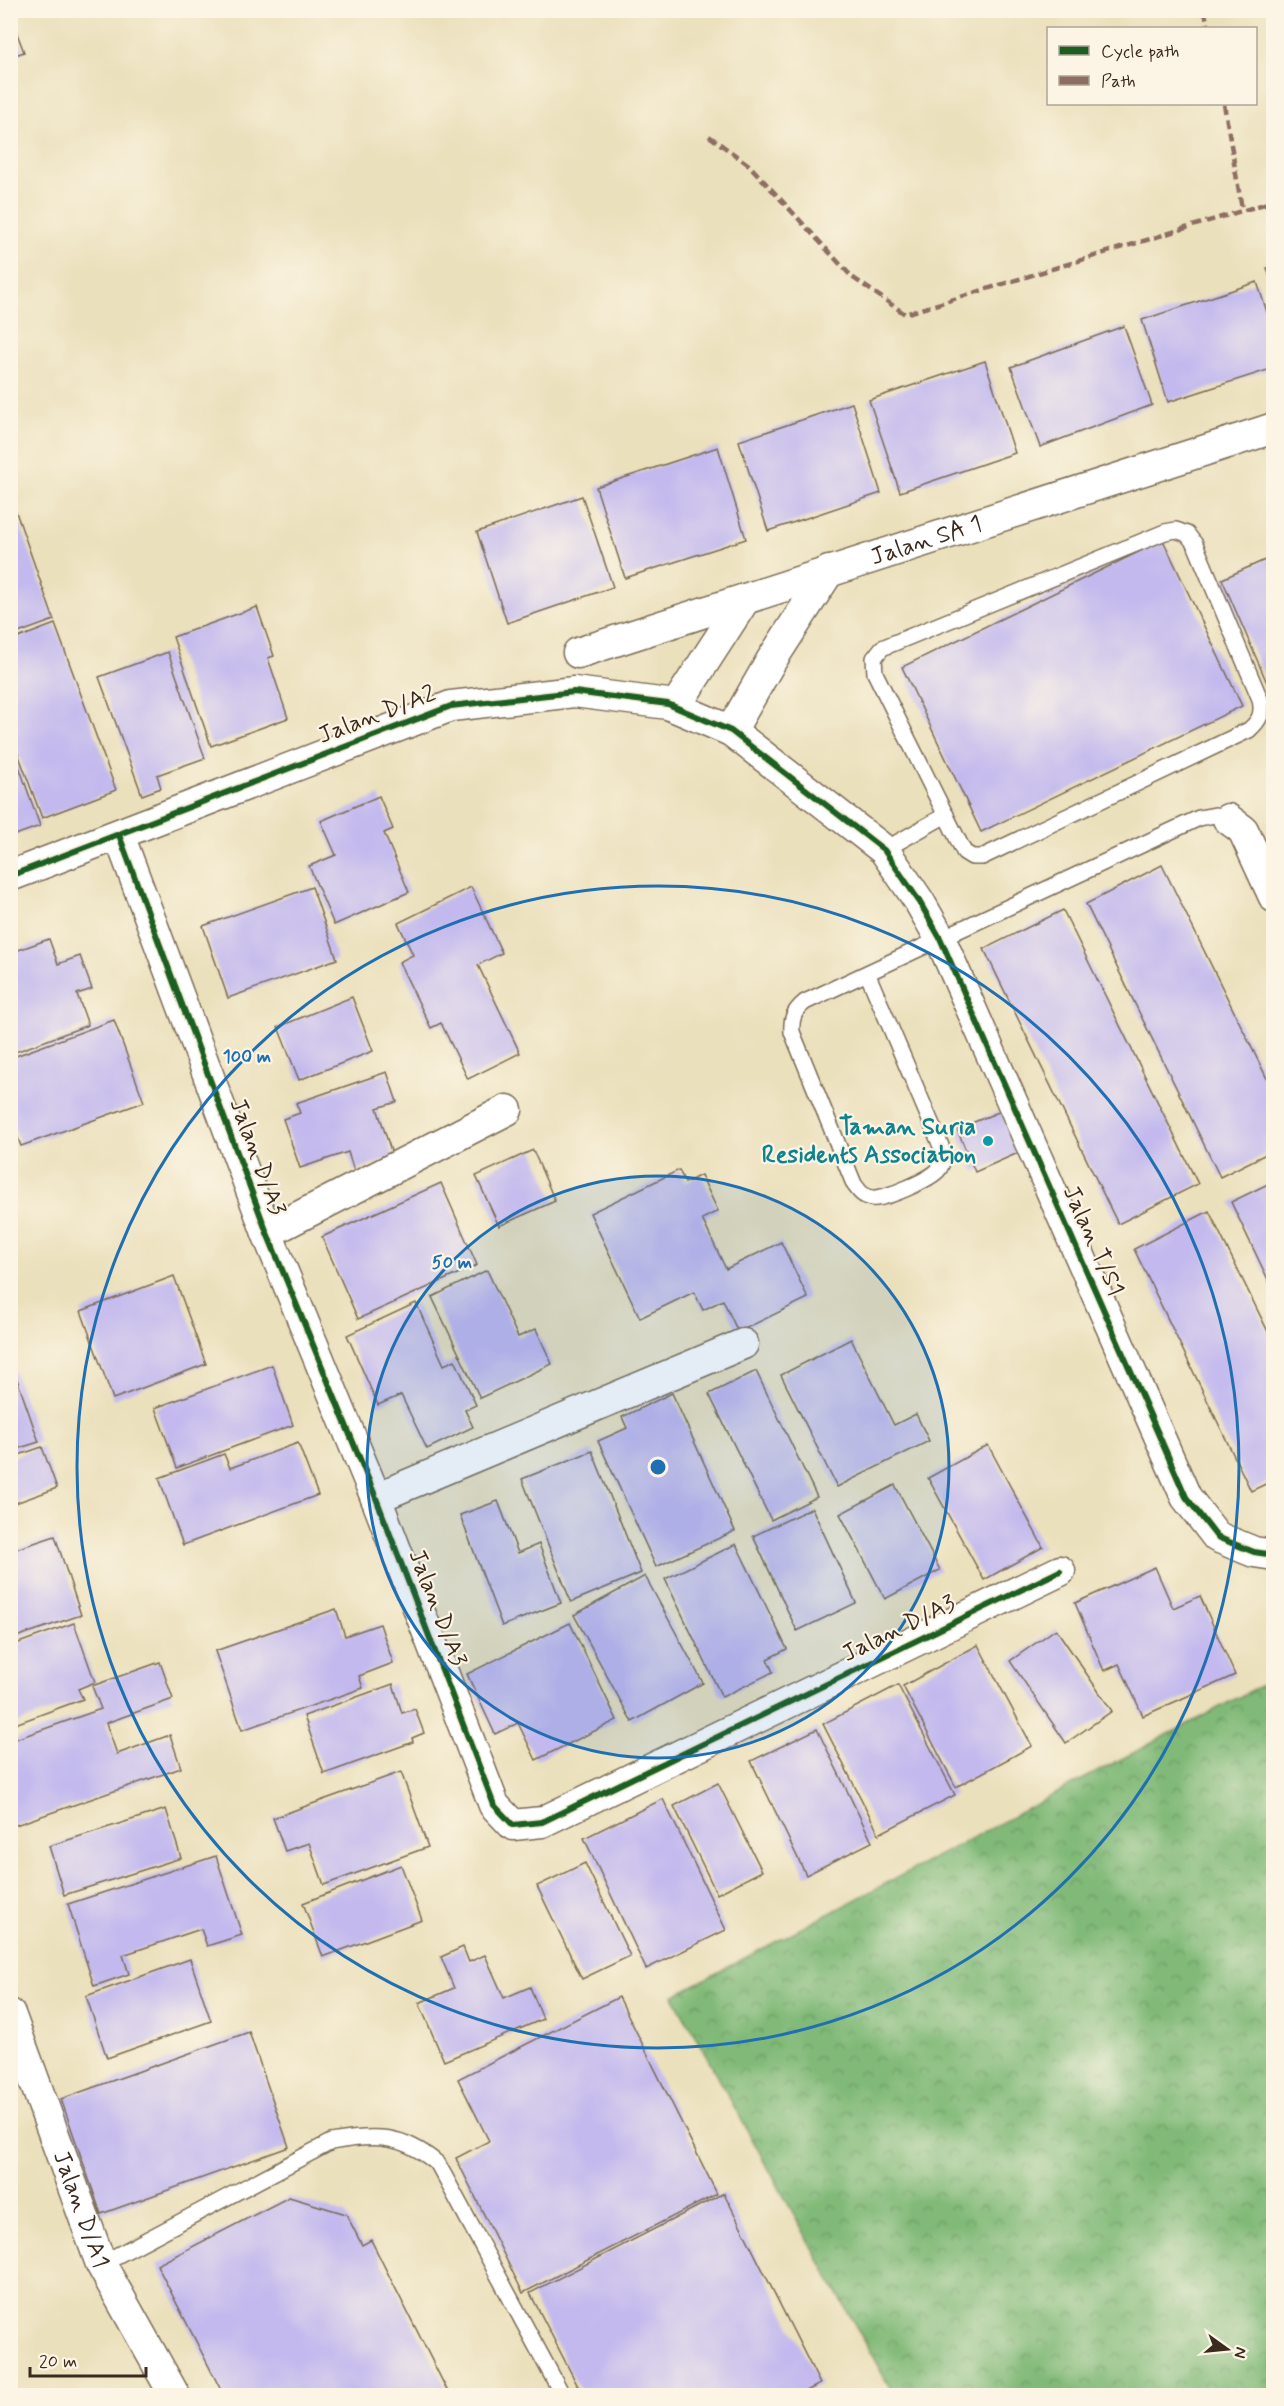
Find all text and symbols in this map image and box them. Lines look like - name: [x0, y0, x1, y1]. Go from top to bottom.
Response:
- legend: [1047, 27, 1257, 105]
- text: Cycle path: [1101, 40, 1179, 64]
- text: Path: [1101, 70, 1136, 94]
- street label: Jalan SA 1: [867, 508, 986, 573]
- street label: Jalan D/A2: [314, 678, 440, 752]
- text: 100 m: [223, 1045, 271, 1069]
- street label: Jalan D/A3: [221, 1094, 293, 1220]
- place label: Taman Suria Residents Association: [762, 1112, 976, 1171]
- marker: Taman Suria Residents Association: [981, 1134, 995, 1148]
- street label: Jalan T/S1: [1055, 1181, 1131, 1301]
- text: 50 m: [432, 1251, 472, 1275]
- centre of rings: [648, 1457, 668, 1477]
- street label: Jalan D/A3: [401, 1545, 473, 1671]
- street label: Jalan D/A3: [837, 1588, 961, 1670]
- street label: Jalan D/A1: [46, 2147, 117, 2272]
- north arrow: [1197, 2319, 1257, 2379]
- scale bar: [30, 2340, 146, 2378]
- text: N: [1229, 2345, 1252, 2360]
- text: 20 m: [39, 2350, 77, 2374]

